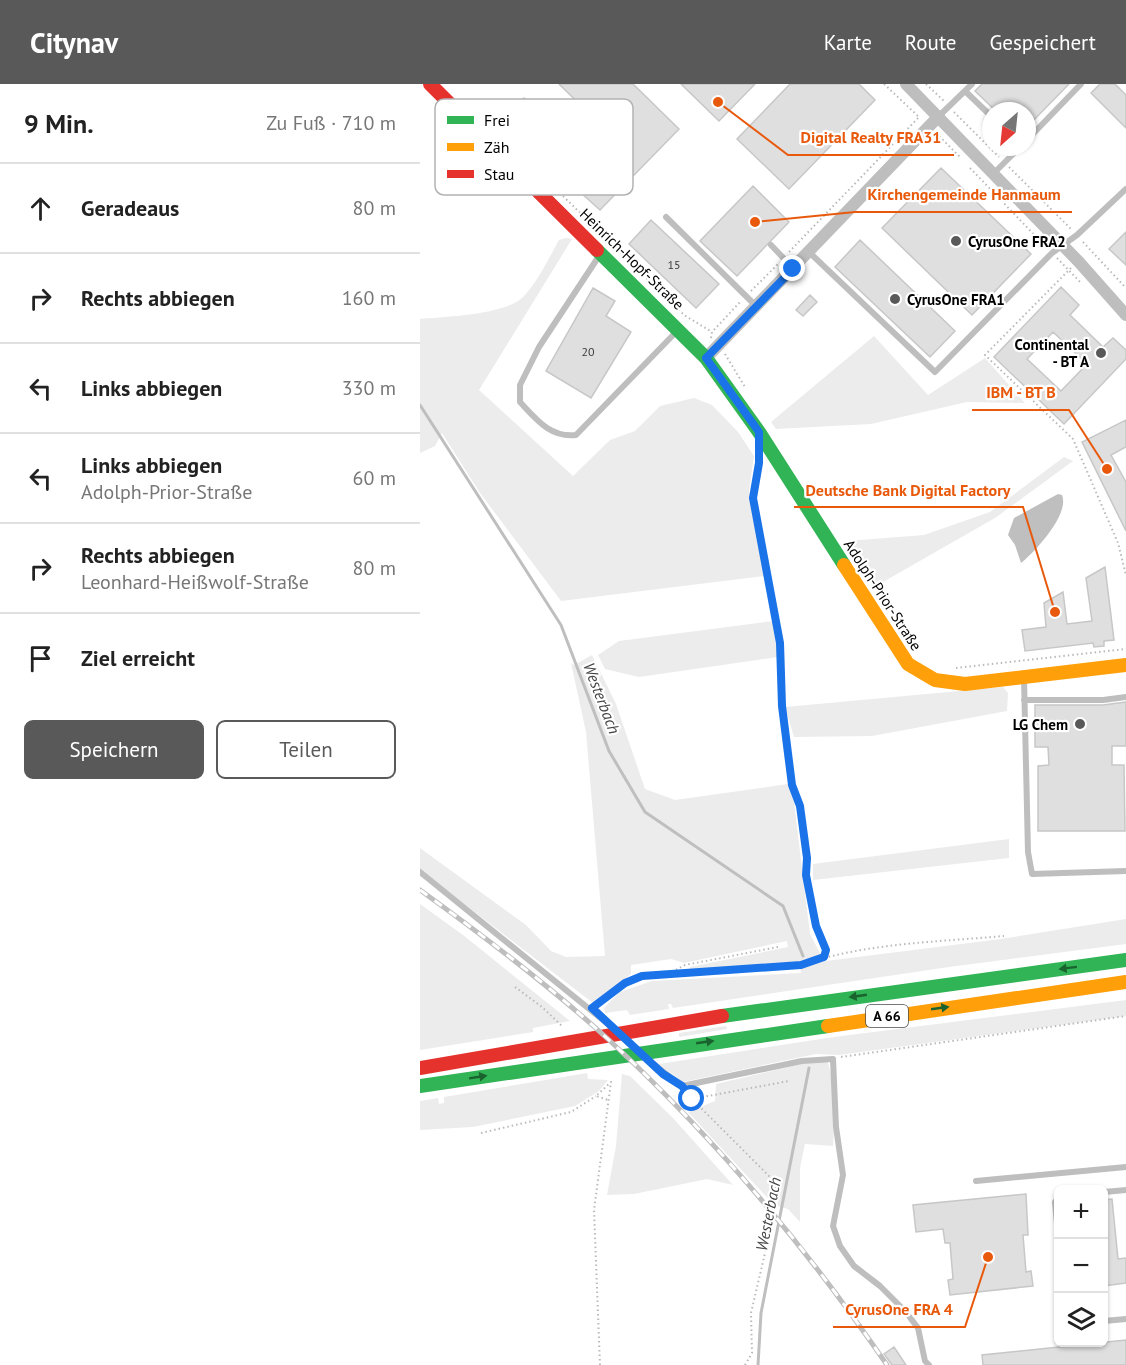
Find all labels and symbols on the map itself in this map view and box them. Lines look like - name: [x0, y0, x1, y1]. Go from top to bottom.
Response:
- legend: [435, 99, 633, 195]
- north arrow: [982, 102, 1036, 156]
- text: Frei: [484, 110, 510, 130]
- callout: Digital Realty FRA31: [788, 121, 954, 155]
- text: Digital Realty FRA31: [801, 127, 941, 147]
- text: Zäh: [484, 137, 509, 157]
- text: Stau: [484, 164, 514, 184]
- callout: Kirchengemeinde Hanmaum: [855, 178, 1072, 212]
- text: Kirchengemeinde Hanmaum: [867, 184, 1061, 204]
- street label: Heinrich-Hopf-Straße: [576, 204, 688, 314]
- place label: CyrusOne FRA2: [968, 232, 1066, 251]
- marker: CyrusOne FRA2: [949, 234, 963, 248]
- route end: [779, 255, 805, 281]
- house number: 15: [667, 257, 681, 272]
- place label: CyrusOne FRA1: [907, 290, 1005, 309]
- marker: CyrusOne FRA1: [888, 292, 902, 306]
- place label: Continental - BT A: [1015, 335, 1090, 371]
- house number: 20: [581, 344, 595, 359]
- marker: Continental - BT A: [1094, 346, 1108, 360]
- callout: IBM - BT B: [972, 376, 1069, 410]
- text: IBM - BT B: [986, 382, 1056, 402]
- callout: Deutsche Bank Digital Factory: [794, 473, 1023, 507]
- text: Deutsche Bank Digital Factory: [806, 480, 1011, 500]
- street label: Adolph-Prior-Straße: [840, 536, 926, 654]
- water label: Westerbach: [579, 659, 625, 737]
- place label: LG Chem: [1013, 715, 1068, 734]
- marker: LG Chem: [1073, 717, 1087, 731]
- one-way arrow: [1058, 963, 1077, 972]
- one-way arrow: [848, 992, 867, 1001]
- one-way arrow: [930, 1003, 949, 1012]
- road number: A 66: [866, 1005, 908, 1027]
- one-way arrow: [696, 1037, 715, 1046]
- one-way arrow: [468, 1072, 487, 1081]
- route start: [678, 1085, 704, 1111]
- water label: Westerbach: [751, 1175, 785, 1253]
- callout: CyrusOne FRA 4: [833, 1293, 965, 1327]
- text: CyrusOne FRA 4: [845, 1299, 953, 1319]

